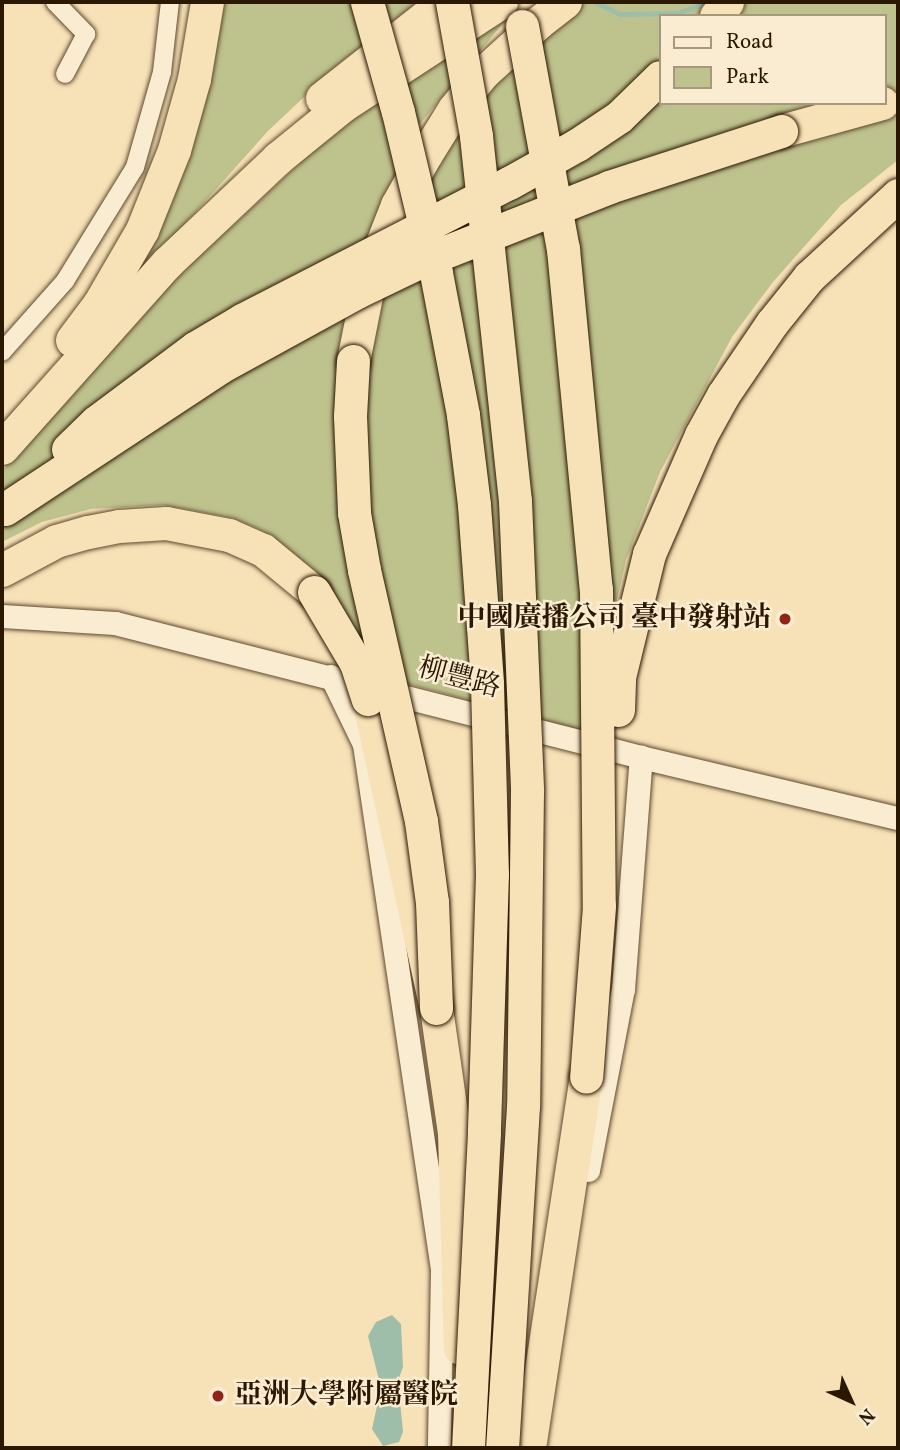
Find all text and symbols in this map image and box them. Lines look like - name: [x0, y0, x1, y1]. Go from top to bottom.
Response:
- legend: [659, 14, 886, 105]
- text: Road: [726, 28, 773, 57]
- text: Park: [726, 63, 769, 92]
- place label: 中國廣播公司 臺中發射站: [457, 602, 771, 636]
- marker: 中國廣播公司 臺中發射站: [777, 611, 793, 627]
- street label: 柳豐路: [414, 652, 504, 706]
- north arrow: [816, 1366, 886, 1436]
- place label: 亞洲大學附屬醫院: [234, 1379, 458, 1413]
- marker: 亞洲大學附屬醫院: [208, 1386, 228, 1406]
- text: N: [852, 1402, 880, 1430]

